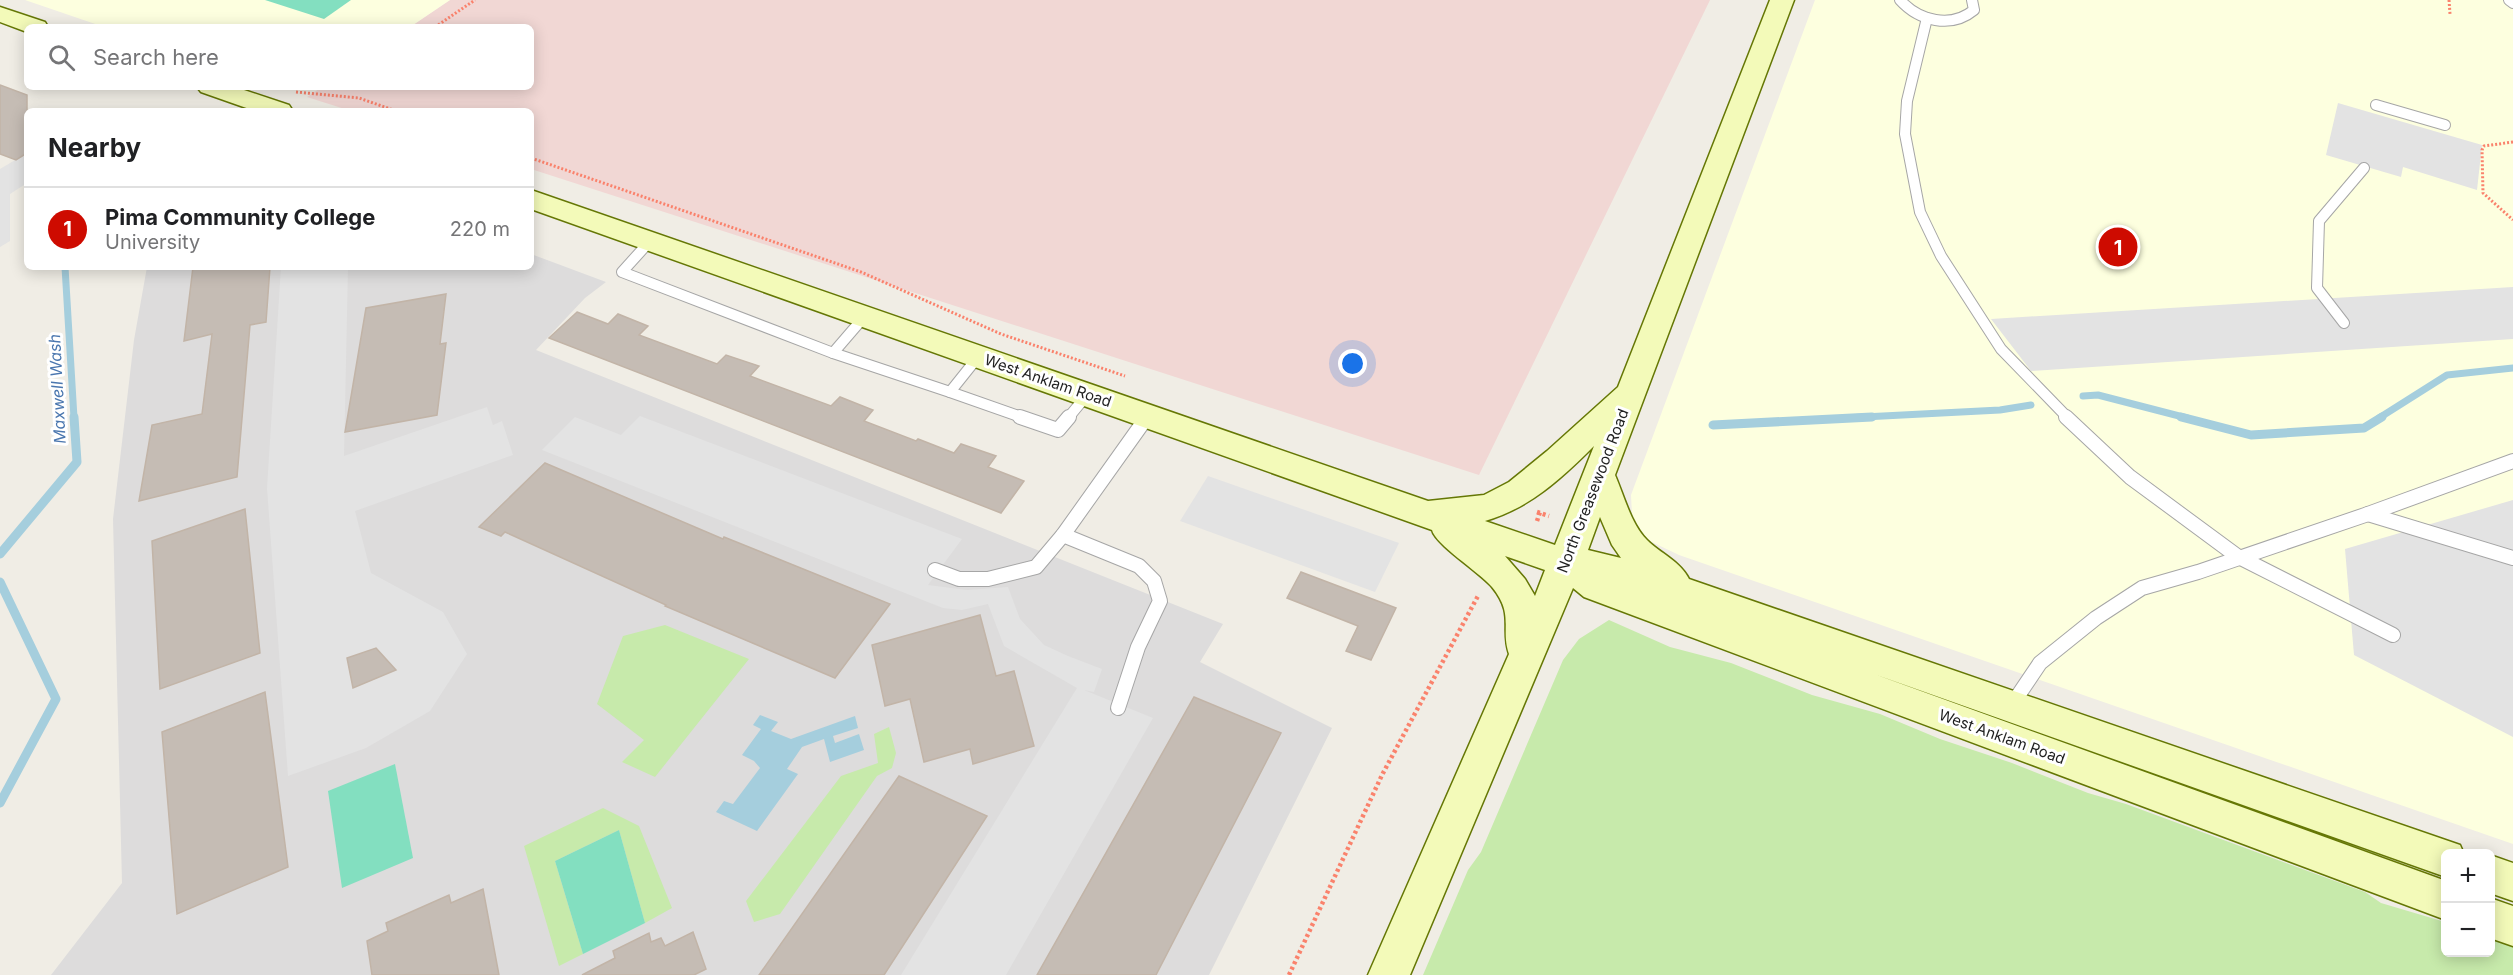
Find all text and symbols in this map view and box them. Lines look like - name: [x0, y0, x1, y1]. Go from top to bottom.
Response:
- search box: [24, 24, 534, 90]
- icon: search: [45, 41, 78, 74]
- text: Search here: [93, 44, 219, 70]
- text: Nearby: [48, 132, 141, 163]
- text: Pima Community College: [105, 204, 375, 230]
- text: 1: [63, 217, 72, 241]
- text: 220 m: [450, 217, 510, 241]
- pin: 1: [2098, 224, 2138, 270]
- text: University: [105, 230, 200, 254]
- water label: Maxwell Wash: [44, 334, 70, 444]
- your location: [1338, 349, 1367, 378]
- street label: West Anklam Road: [982, 350, 1114, 411]
- street label: North Greasewood Road: [1552, 406, 1633, 575]
- street label: West Anklam Road: [1936, 705, 2068, 768]
- map controls: [2441, 849, 2495, 957]
- button: +: [2441, 849, 2495, 903]
- button: −: [2441, 903, 2495, 957]

